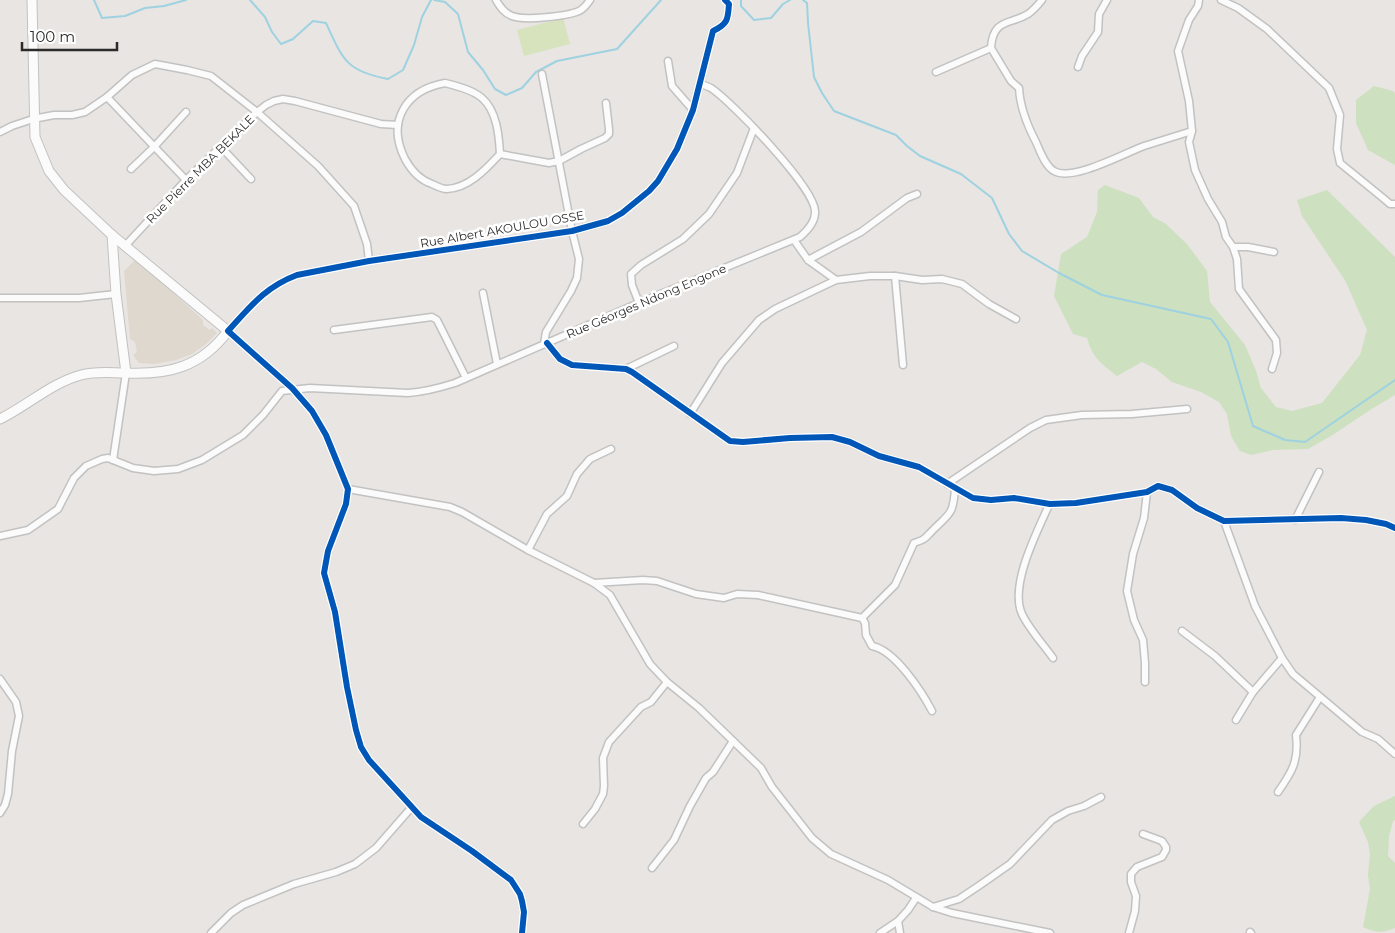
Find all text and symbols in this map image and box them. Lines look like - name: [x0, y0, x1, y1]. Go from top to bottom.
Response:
- scale bar: [22, 20, 118, 52]
- text: 100 m: [30, 27, 75, 46]
- street label: Rue Pierre MBA BEKALE: [143, 112, 257, 226]
- street label: Rue Albert AKOULOU OSSE: [419, 207, 585, 251]
- street label: Rue Géorges Ndong Engone: [564, 260, 728, 342]

